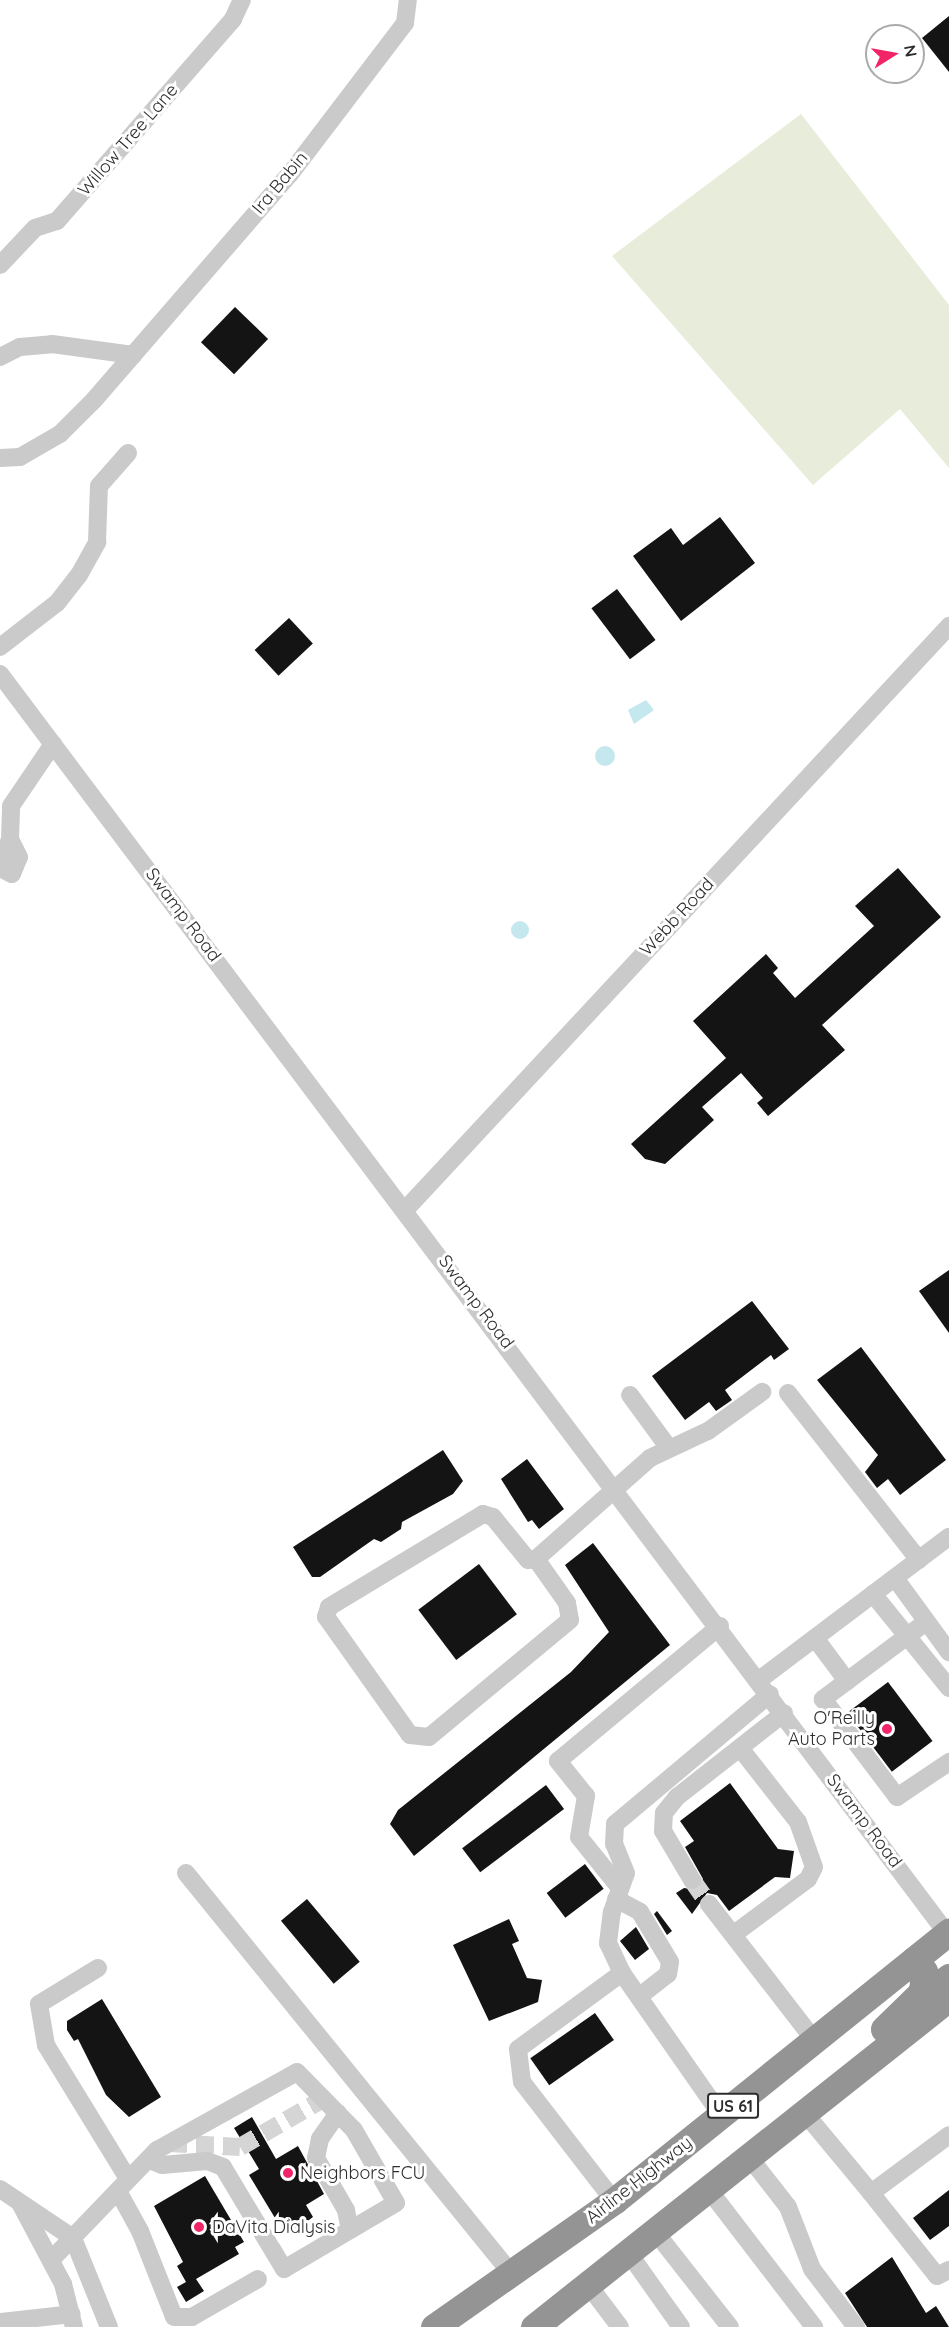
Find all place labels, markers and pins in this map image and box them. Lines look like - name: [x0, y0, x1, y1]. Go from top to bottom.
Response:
- place label: O'Reilly Auto Parts: [788, 1708, 875, 1750]
- marker: O'Reilly Auto Parts: [880, 1722, 894, 1736]
- place label: Neighbors FCU: [300, 2162, 425, 2184]
- marker: Neighbors FCU: [281, 2166, 295, 2180]
- place label: DaVita Dialysis: [212, 2216, 335, 2238]
- marker: DaVita Dialysis: [190, 2218, 208, 2236]

